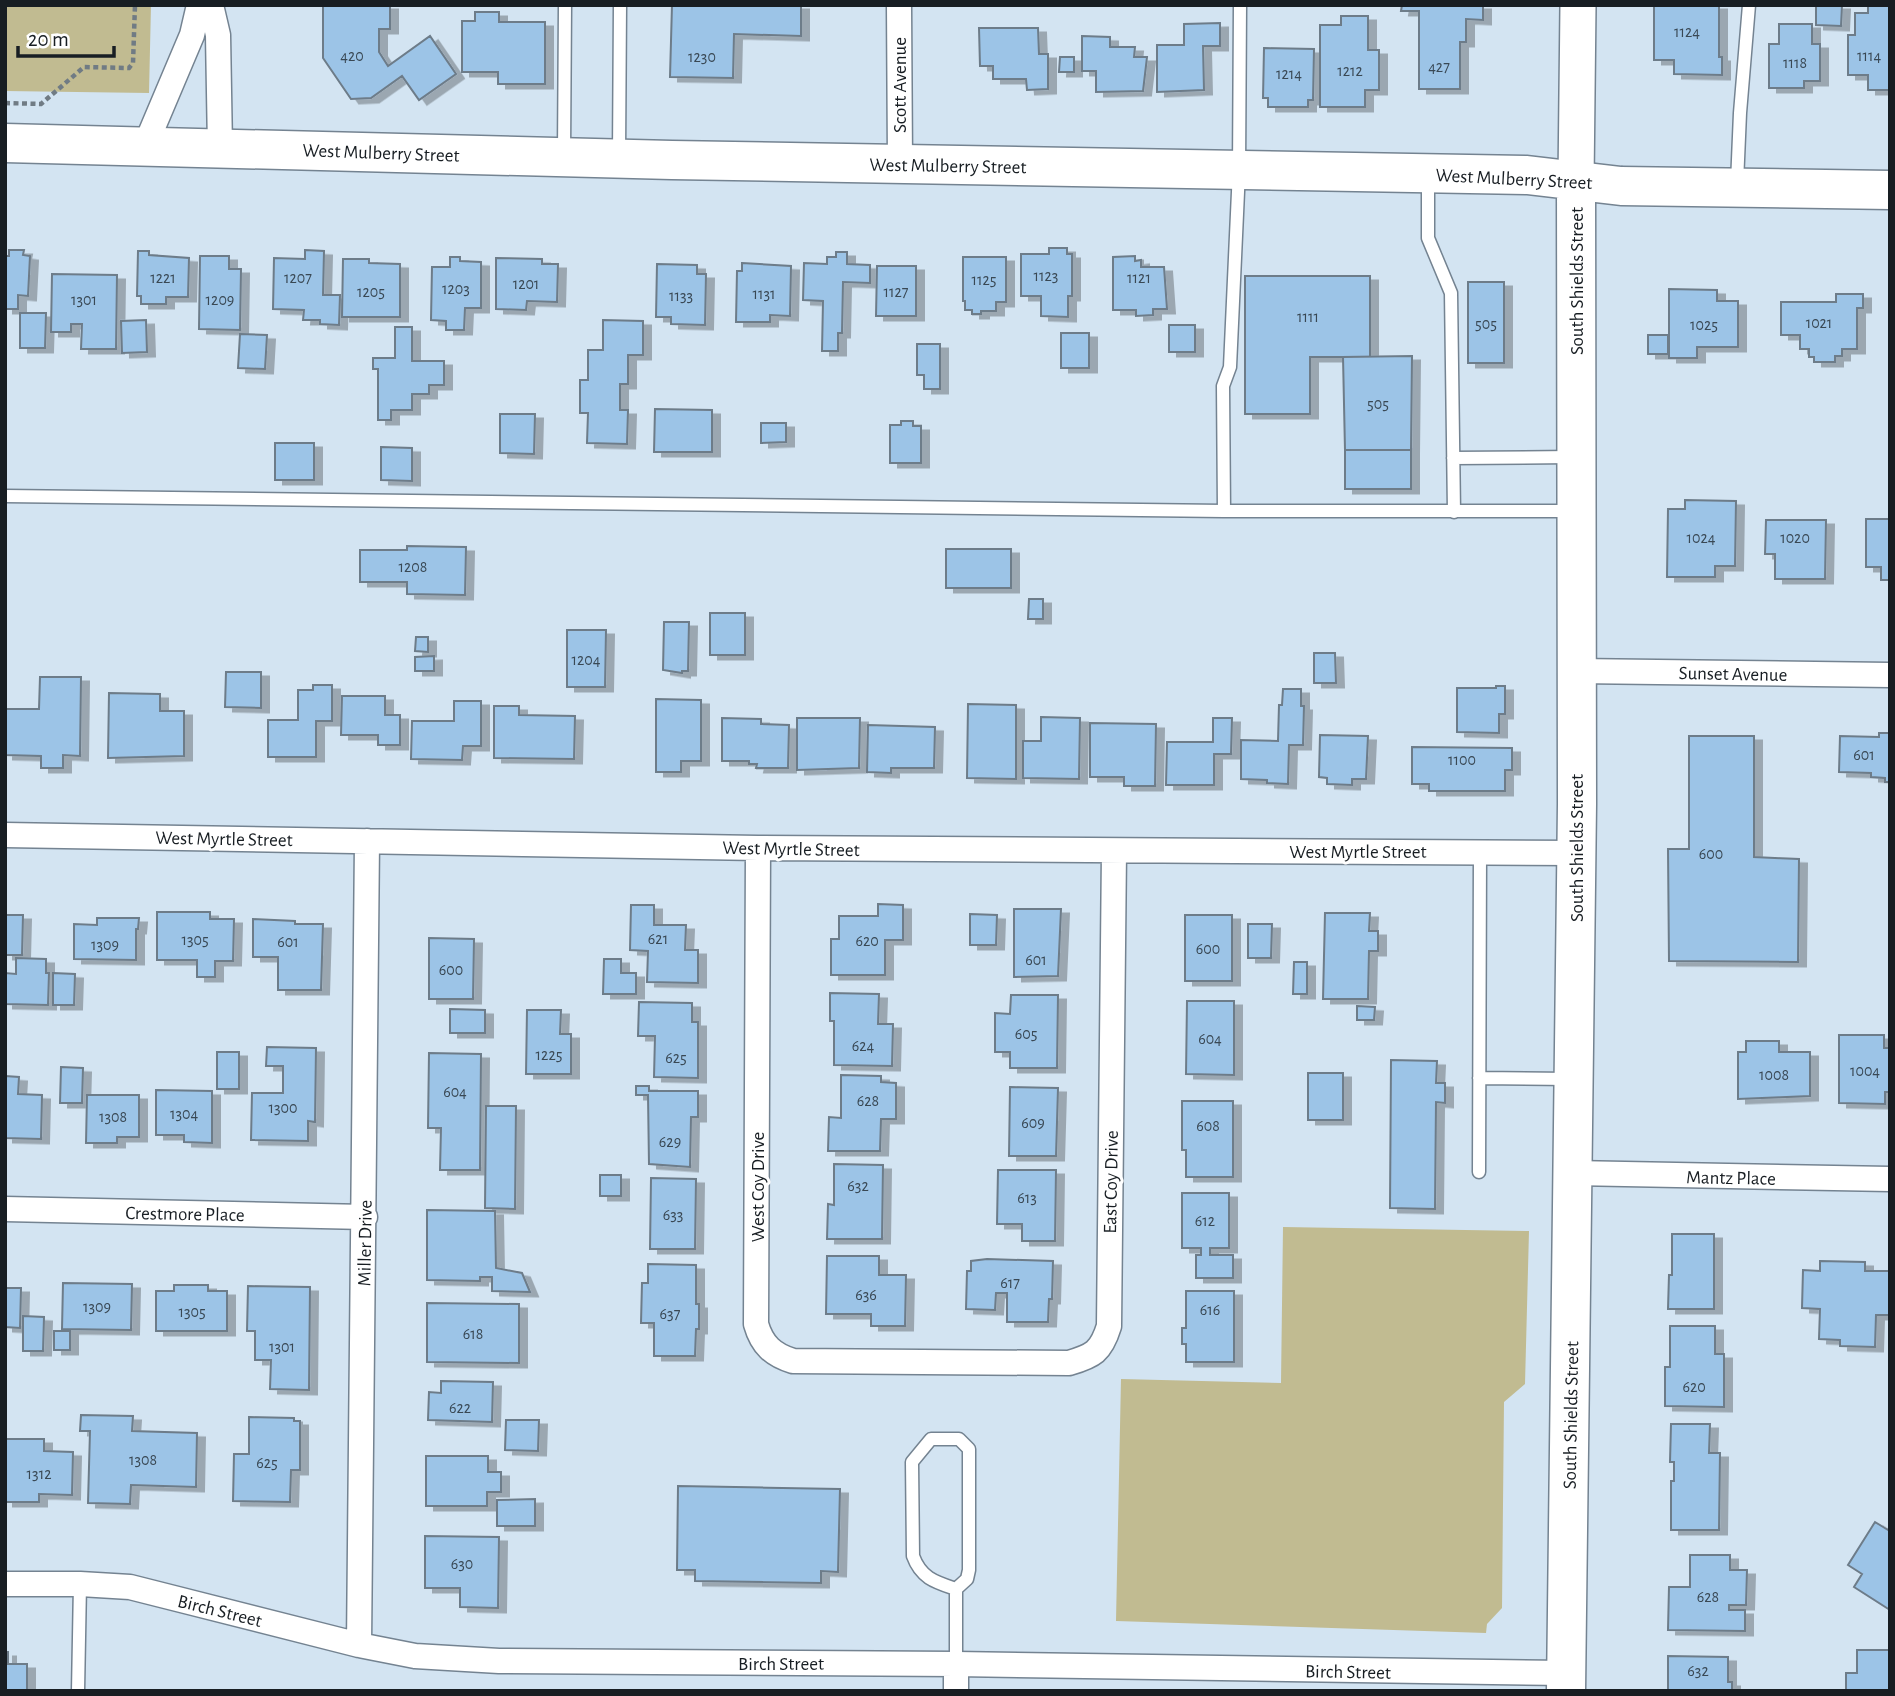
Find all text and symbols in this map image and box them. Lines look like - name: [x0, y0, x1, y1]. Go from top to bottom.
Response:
- scale bar: [18, 14, 114, 58]
- house number: 1124: [1674, 24, 1700, 40]
- text: 20 m: [28, 29, 69, 50]
- street label: Scott Avenue: [891, 37, 910, 133]
- house number: 420: [340, 48, 364, 64]
- house number: 1114: [1857, 48, 1881, 64]
- house number: 1230: [688, 49, 716, 65]
- house number: 1118: [1783, 55, 1807, 71]
- house number: 427: [1428, 59, 1450, 75]
- house number: 1212: [1337, 63, 1363, 79]
- house number: 1214: [1276, 66, 1302, 82]
- street label: West Mulberry Street: [302, 141, 460, 166]
- street label: West Mulberry Street: [869, 156, 1027, 177]
- street label: West Mulberry Street: [1435, 166, 1593, 193]
- street label: South Shields Street: [1568, 207, 1587, 355]
- house number: 1123: [1034, 268, 1058, 284]
- house number: 1221: [150, 270, 176, 286]
- house number: 1207: [284, 270, 312, 286]
- house number: 1121: [1127, 270, 1151, 286]
- house number: 1125: [972, 272, 996, 288]
- house number: 1201: [513, 276, 539, 292]
- house number: 1203: [442, 281, 470, 297]
- house number: 1205: [357, 284, 385, 300]
- house number: 1127: [884, 284, 909, 300]
- house number: 1131: [752, 286, 776, 302]
- house number: 1133: [669, 288, 693, 304]
- house number: 1301: [71, 292, 97, 308]
- house number: 1209: [206, 292, 234, 308]
- house number: 1111: [1297, 309, 1319, 325]
- house number: 1021: [1806, 315, 1832, 331]
- house number: 505: [1475, 316, 1497, 332]
- house number: 1025: [1690, 317, 1718, 333]
- house number: 505: [1367, 396, 1389, 412]
- house number: 1024: [1687, 530, 1716, 546]
- house number: 1020: [1780, 530, 1810, 546]
- house number: 1208: [399, 559, 427, 575]
- house number: 1204: [572, 652, 601, 668]
- street label: Sunset Avenue: [1678, 664, 1787, 685]
- house number: 601: [1853, 747, 1875, 763]
- house number: 1100: [1448, 752, 1476, 768]
- street label: South Shields Street: [1568, 774, 1587, 922]
- street label: West Myrtle Street: [155, 829, 293, 850]
- street label: West Myrtle Street: [722, 839, 860, 860]
- street label: West Myrtle Street: [1289, 843, 1427, 862]
- house number: 600: [1699, 846, 1723, 862]
- house number: 621: [648, 931, 668, 947]
- house number: 1305: [181, 932, 209, 948]
- house number: 620: [855, 933, 879, 949]
- house number: 601: [277, 934, 299, 950]
- house number: 1309: [91, 937, 119, 953]
- house number: 600: [1196, 941, 1220, 957]
- house number: 601: [1025, 952, 1047, 968]
- house number: 600: [439, 962, 463, 978]
- house number: 605: [1015, 1026, 1037, 1042]
- house number: 604: [1198, 1031, 1222, 1047]
- house number: 624: [852, 1038, 875, 1054]
- house number: 1225: [536, 1047, 562, 1063]
- house number: 625: [665, 1050, 687, 1066]
- house number: 1004: [1850, 1063, 1880, 1079]
- house number: 1008: [1759, 1067, 1789, 1083]
- house number: 604: [443, 1084, 467, 1100]
- house number: 628: [857, 1093, 879, 1109]
- house number: 1300: [269, 1100, 298, 1116]
- house number: 1304: [170, 1106, 198, 1122]
- house number: 1308: [99, 1109, 127, 1125]
- house number: 609: [1021, 1115, 1045, 1131]
- house number: 608: [1196, 1118, 1220, 1134]
- street label: East Coy Drive: [1101, 1130, 1122, 1234]
- street label: West Coy Drive: [749, 1132, 768, 1242]
- house number: 629: [659, 1134, 681, 1150]
- street label: Mantz Place: [1686, 1168, 1776, 1189]
- house number: 632: [847, 1178, 869, 1194]
- house number: 613: [1017, 1190, 1037, 1206]
- street label: Miller Drive: [355, 1200, 376, 1286]
- street label: Crestmore Place: [125, 1204, 245, 1225]
- house number: 633: [663, 1207, 683, 1223]
- house number: 612: [1195, 1213, 1215, 1229]
- house number: 617: [1000, 1275, 1020, 1291]
- house number: 636: [855, 1287, 877, 1303]
- house number: 1309: [83, 1299, 111, 1315]
- house number: 616: [1200, 1302, 1220, 1318]
- house number: 1305: [178, 1304, 206, 1320]
- house number: 637: [660, 1306, 681, 1322]
- house number: 618: [463, 1326, 483, 1342]
- house number: 1301: [269, 1339, 295, 1355]
- street label: South Shields Street: [1561, 1341, 1582, 1489]
- house number: 620: [1682, 1379, 1706, 1395]
- house number: 622: [449, 1400, 471, 1416]
- house number: 1308: [129, 1452, 157, 1468]
- house number: 625: [256, 1455, 278, 1471]
- house number: 1312: [27, 1466, 51, 1482]
- house number: 630: [451, 1556, 473, 1572]
- house number: 628: [1697, 1589, 1719, 1605]
- street label: Birch Street: [176, 1592, 264, 1631]
- street label: Birch Street: [738, 1655, 824, 1674]
- street label: Birch Street: [1305, 1662, 1391, 1683]
- house number: 632: [1687, 1663, 1709, 1679]

